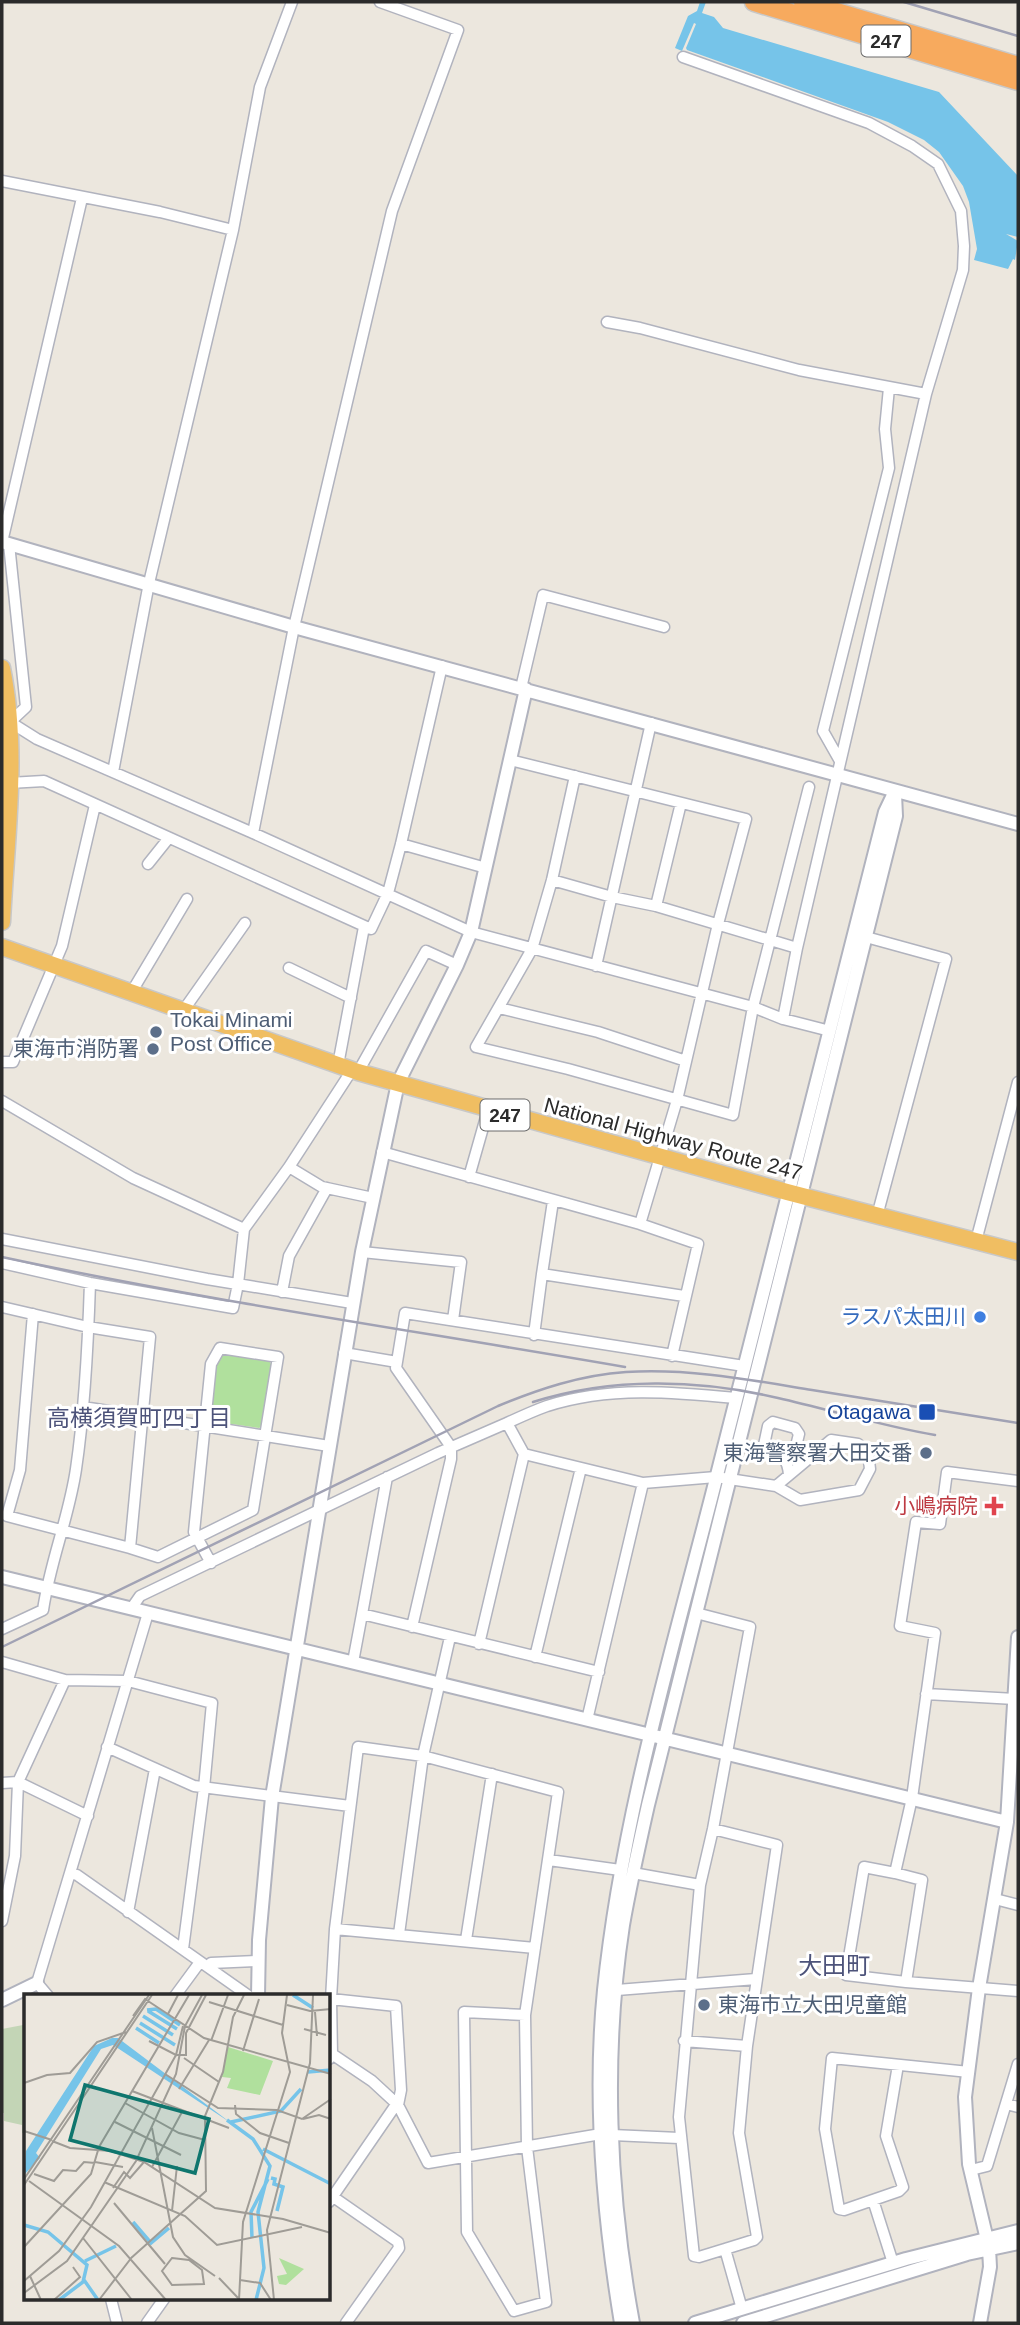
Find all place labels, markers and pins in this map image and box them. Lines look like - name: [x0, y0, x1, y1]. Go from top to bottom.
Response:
- place label: Tokai Minami Post Office: [170, 1008, 293, 1055]
- marker: Tokai Minami Post Office: [148, 1024, 164, 1040]
- place label: 東海市消防署: [13, 1037, 139, 1060]
- marker: 東海市消防署: [145, 1041, 161, 1057]
- place label: ラスパ太田川: [840, 1305, 966, 1328]
- marker: ラスパ太田川: [972, 1309, 988, 1325]
- place label: Otagawa: [827, 1400, 911, 1423]
- marker: Otagawa: [917, 1402, 937, 1422]
- place label: 東海警察署大田交番: [723, 1441, 912, 1464]
- marker: 東海警察署大田交番: [918, 1445, 934, 1461]
- place label: 小嶋病院: [894, 1494, 978, 1517]
- marker: 小嶋病院: [984, 1496, 1004, 1516]
- place label: 東海市立大田児童館: [718, 1993, 907, 2016]
- marker: 東海市立大田児童館: [696, 1997, 712, 2013]

